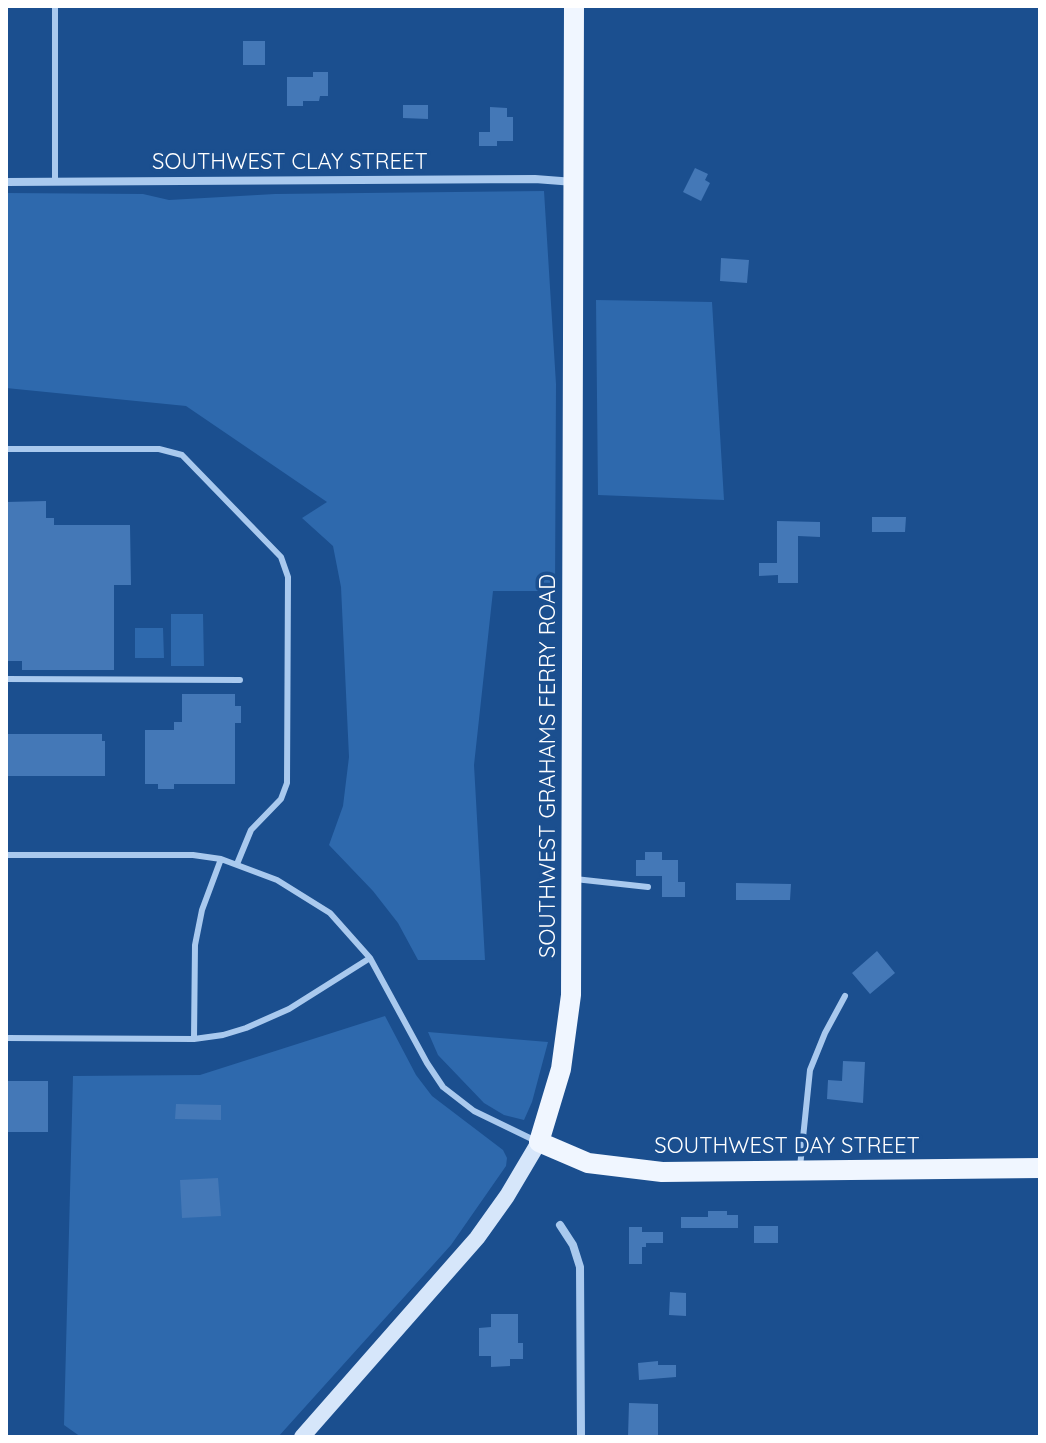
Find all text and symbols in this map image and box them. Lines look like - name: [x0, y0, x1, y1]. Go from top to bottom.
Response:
- street label: SOUTHWEST CLAY STREET: [152, 149, 428, 175]
- street label: SOUTHWEST GRAHAMS FERRY ROAD: [535, 574, 561, 958]
- street label: SOUTHWEST DAY STREET: [654, 1133, 920, 1159]

